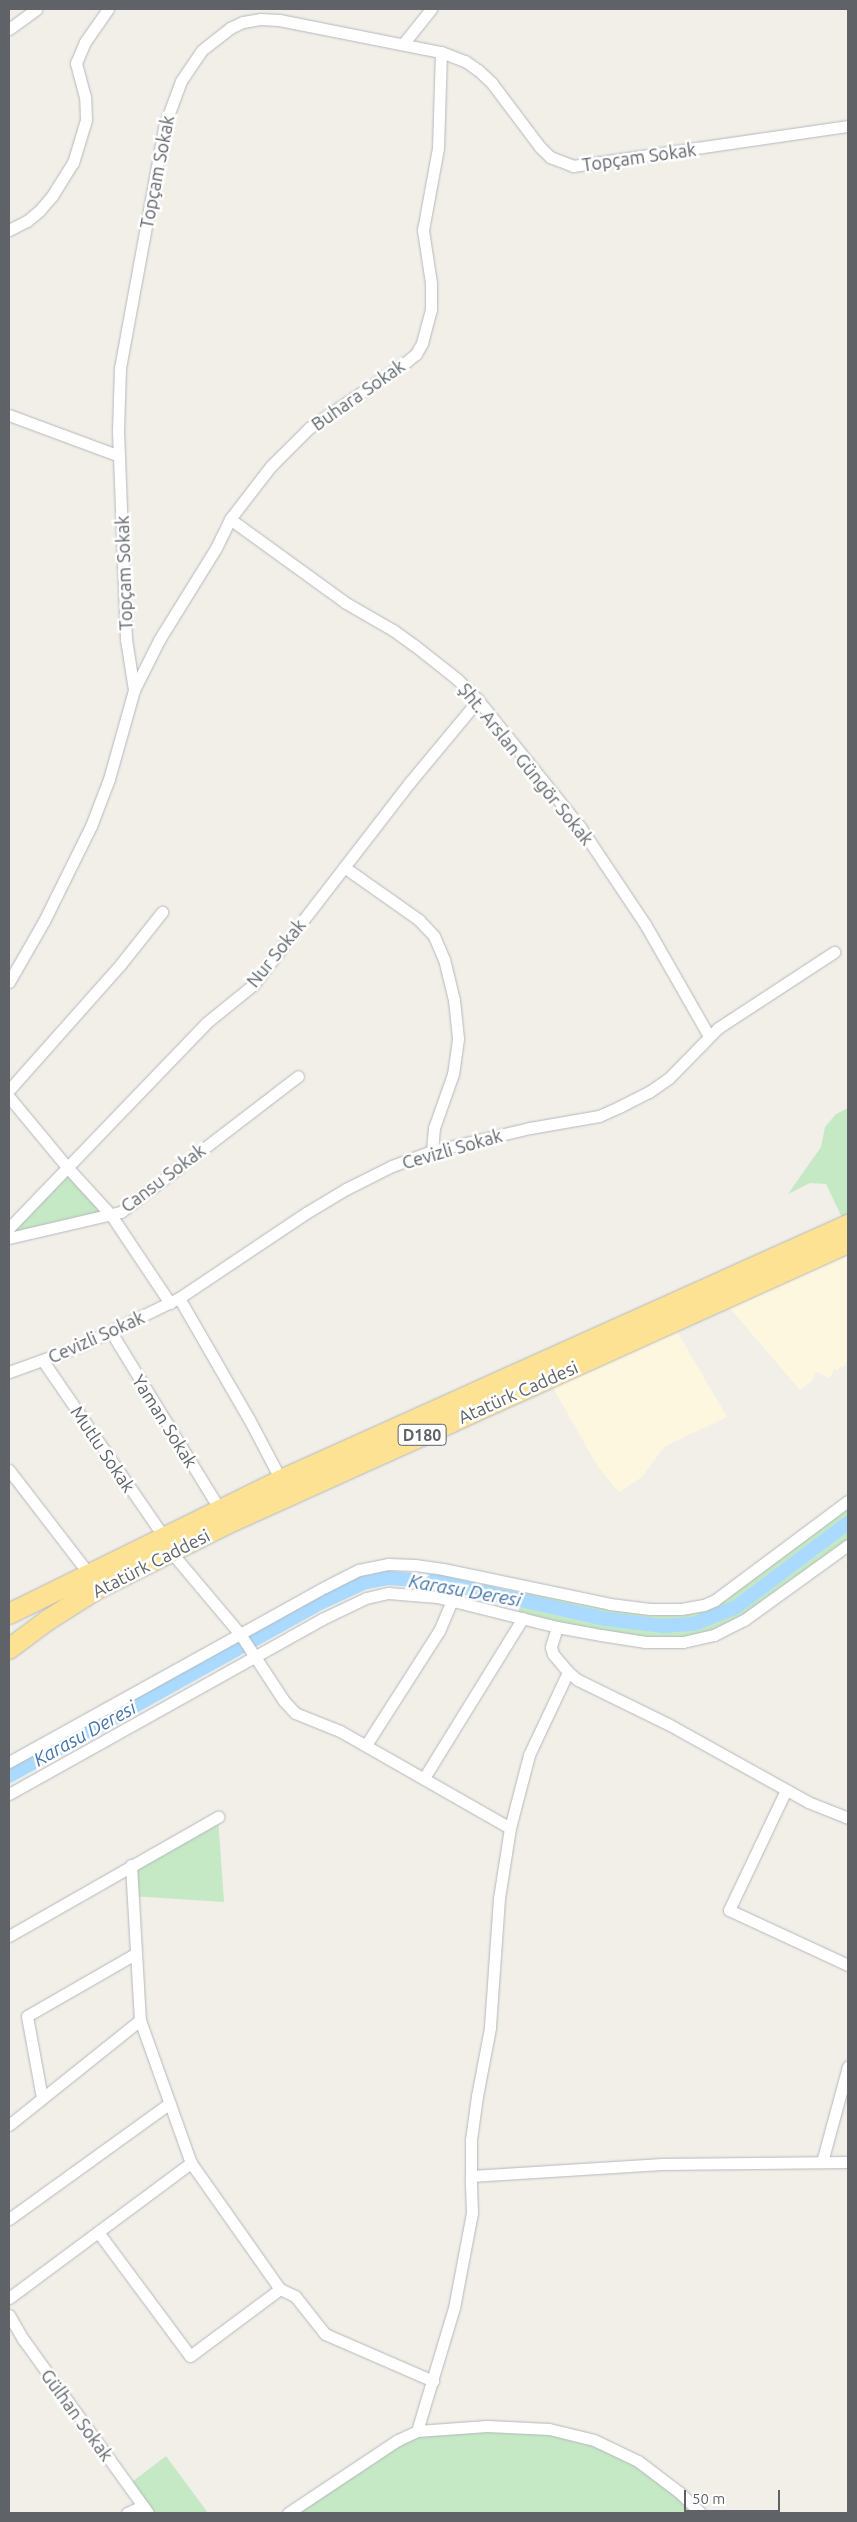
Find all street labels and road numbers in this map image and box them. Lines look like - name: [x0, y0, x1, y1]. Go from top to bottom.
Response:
- street label: Topçam Sokak: [135, 114, 179, 230]
- street label: Topçam Sokak: [581, 138, 697, 176]
- street label: Buhara Sokak: [307, 355, 409, 435]
- street label: Topçam Sokak: [111, 515, 137, 631]
- street label: Şht. Arslan Güngör Sokak: [454, 679, 598, 849]
- street label: Nur Sokak: [242, 915, 310, 991]
- street label: Cevizli Sokak: [400, 1124, 504, 1174]
- street label: Cansu Sokak: [117, 1139, 209, 1217]
- street label: Cevizli Sokak: [45, 1306, 147, 1368]
- street label: Atatürk Caddesi: [455, 1356, 581, 1428]
- street label: Yaman Sokak: [128, 1370, 202, 1472]
- street label: Mutlu Sokak: [66, 1402, 140, 1496]
- road number: D180: [397, 1422, 447, 1448]
- street label: Atatürk Caddesi: [89, 1524, 213, 1602]
- street label: Gülhan Sokak: [36, 2365, 118, 2465]

